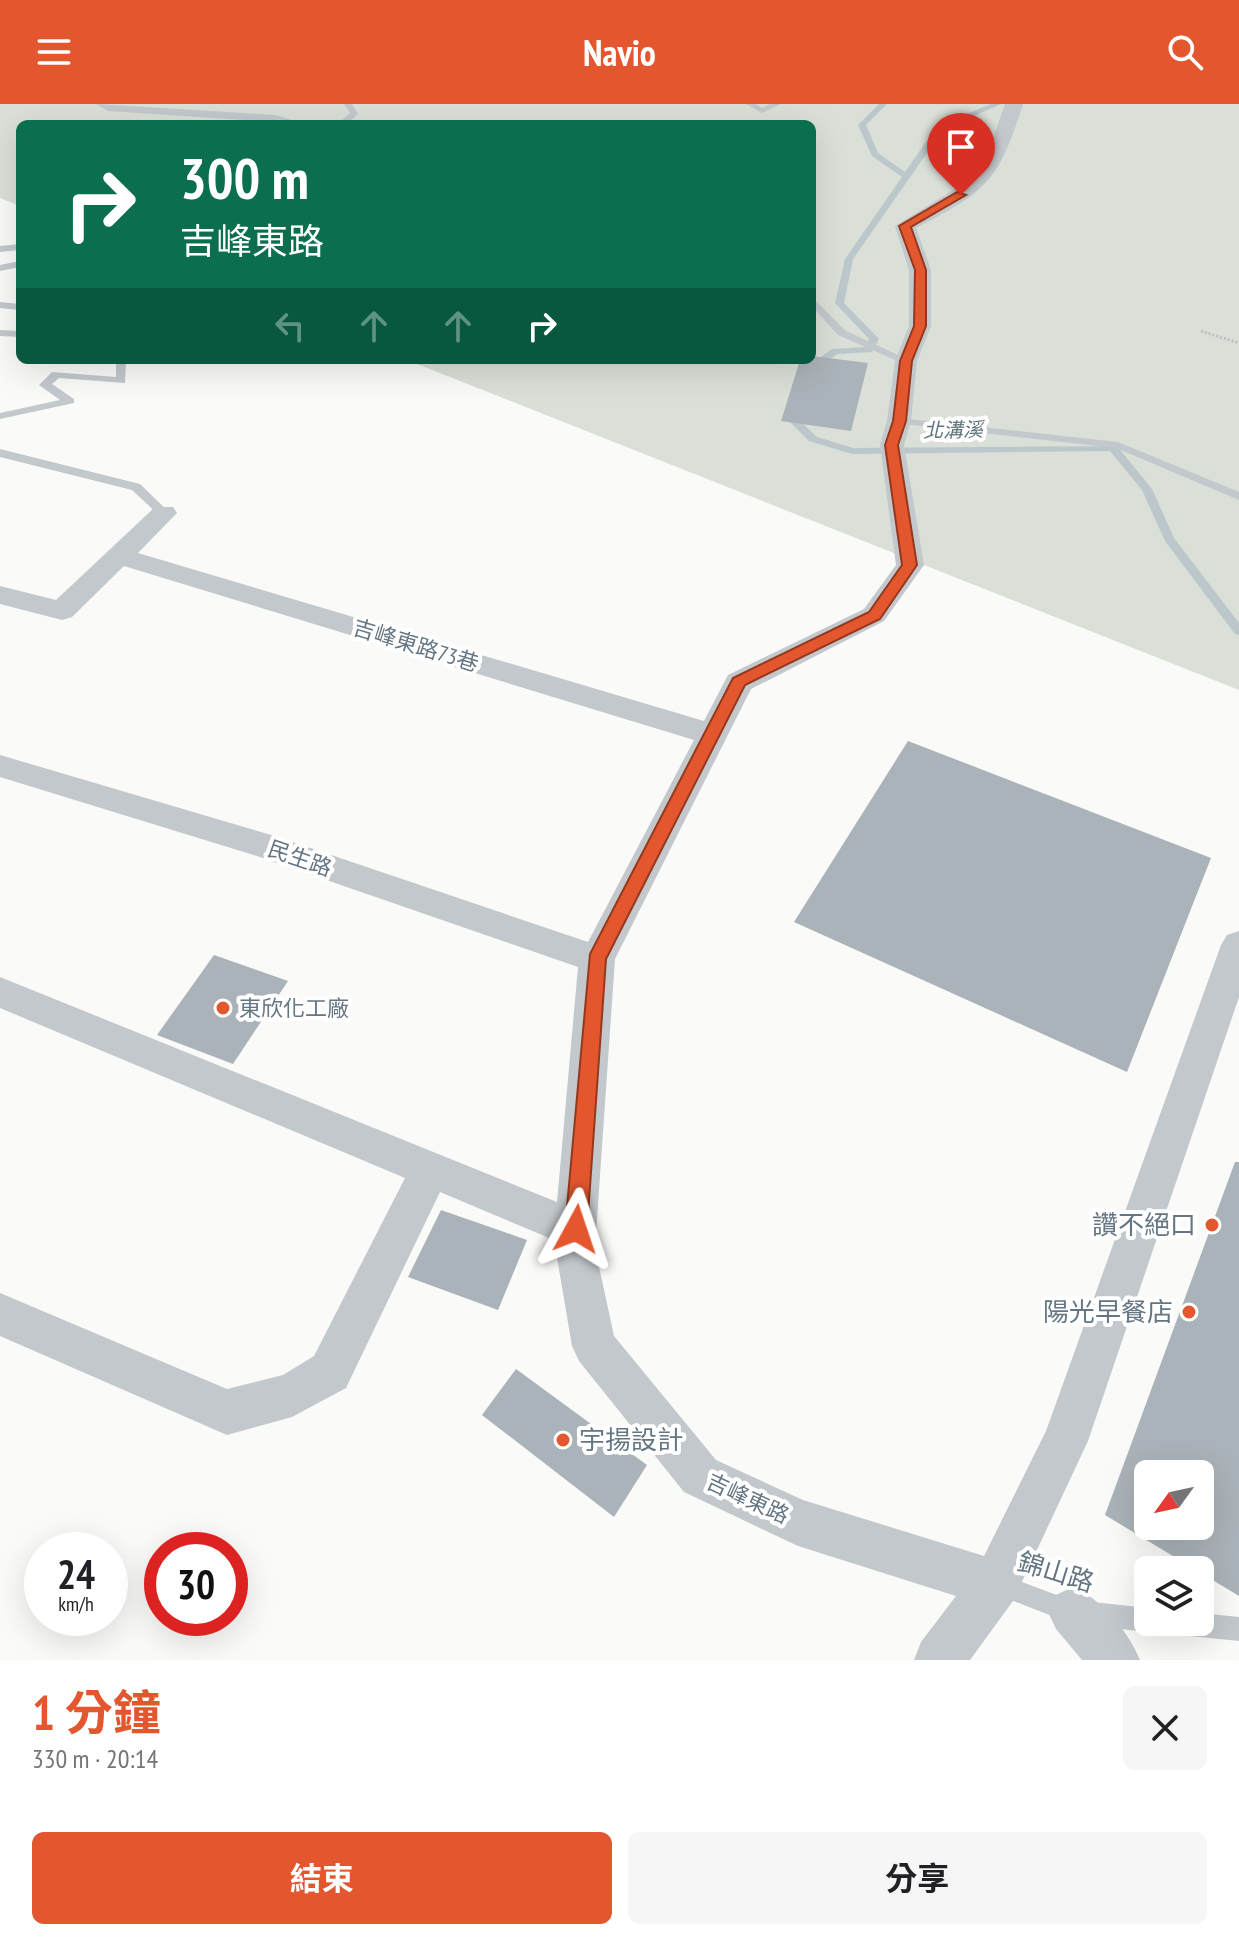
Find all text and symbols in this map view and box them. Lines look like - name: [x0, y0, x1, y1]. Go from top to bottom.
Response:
- text: Navio: [583, 29, 656, 76]
- icon: menu: [32, 30, 76, 74]
- icon: search: [1163, 30, 1207, 74]
- pin: [927, 113, 995, 195]
- icon: arrive: [939, 125, 983, 169]
- text: 300 m: [180, 142, 309, 214]
- icon: right: [48, 152, 152, 256]
- text: 吉峰東路: [180, 217, 324, 264]
- icon: left: [268, 304, 312, 348]
- icon: ahead: [352, 304, 396, 348]
- icon: ahead: [436, 304, 480, 348]
- icon: right: [520, 304, 564, 348]
- water label: 北溝溪: [923, 416, 986, 444]
- street label: 吉峰東路73巷: [350, 613, 482, 677]
- street label: 民生路: [264, 834, 336, 882]
- place label: 東欣化工廠: [239, 994, 349, 1022]
- marker: 東欣化工廠: [214, 999, 232, 1017]
- position arrow: [534, 1187, 618, 1271]
- place label: 讚不絕口: [1092, 1208, 1196, 1241]
- marker: 讚不絕口: [1203, 1216, 1221, 1234]
- place label: 陽光早餐店: [1043, 1295, 1173, 1328]
- marker: 陽光早餐店: [1180, 1303, 1198, 1321]
- place label: 宇揚設計: [579, 1423, 683, 1456]
- marker: 宇揚設計: [554, 1431, 572, 1449]
- north arrow: [1134, 1460, 1214, 1540]
- map controls: [1134, 1460, 1214, 1636]
- street label: 吉峰東路: [702, 1467, 794, 1529]
- speed limit sign: 30: [144, 1532, 248, 1636]
- street label: 錦山路: [1014, 1544, 1098, 1599]
- text: 24: [57, 1548, 95, 1600]
- button: layers: [1134, 1556, 1214, 1636]
- text: km/h: [58, 1591, 94, 1617]
- text: 1 分鐘: [32, 1681, 161, 1743]
- button: close: [1123, 1686, 1207, 1770]
- text: 330 m · 20:14: [32, 1742, 158, 1775]
- button: 結束: [32, 1832, 612, 1924]
- button: 分享: [628, 1832, 1207, 1924]

